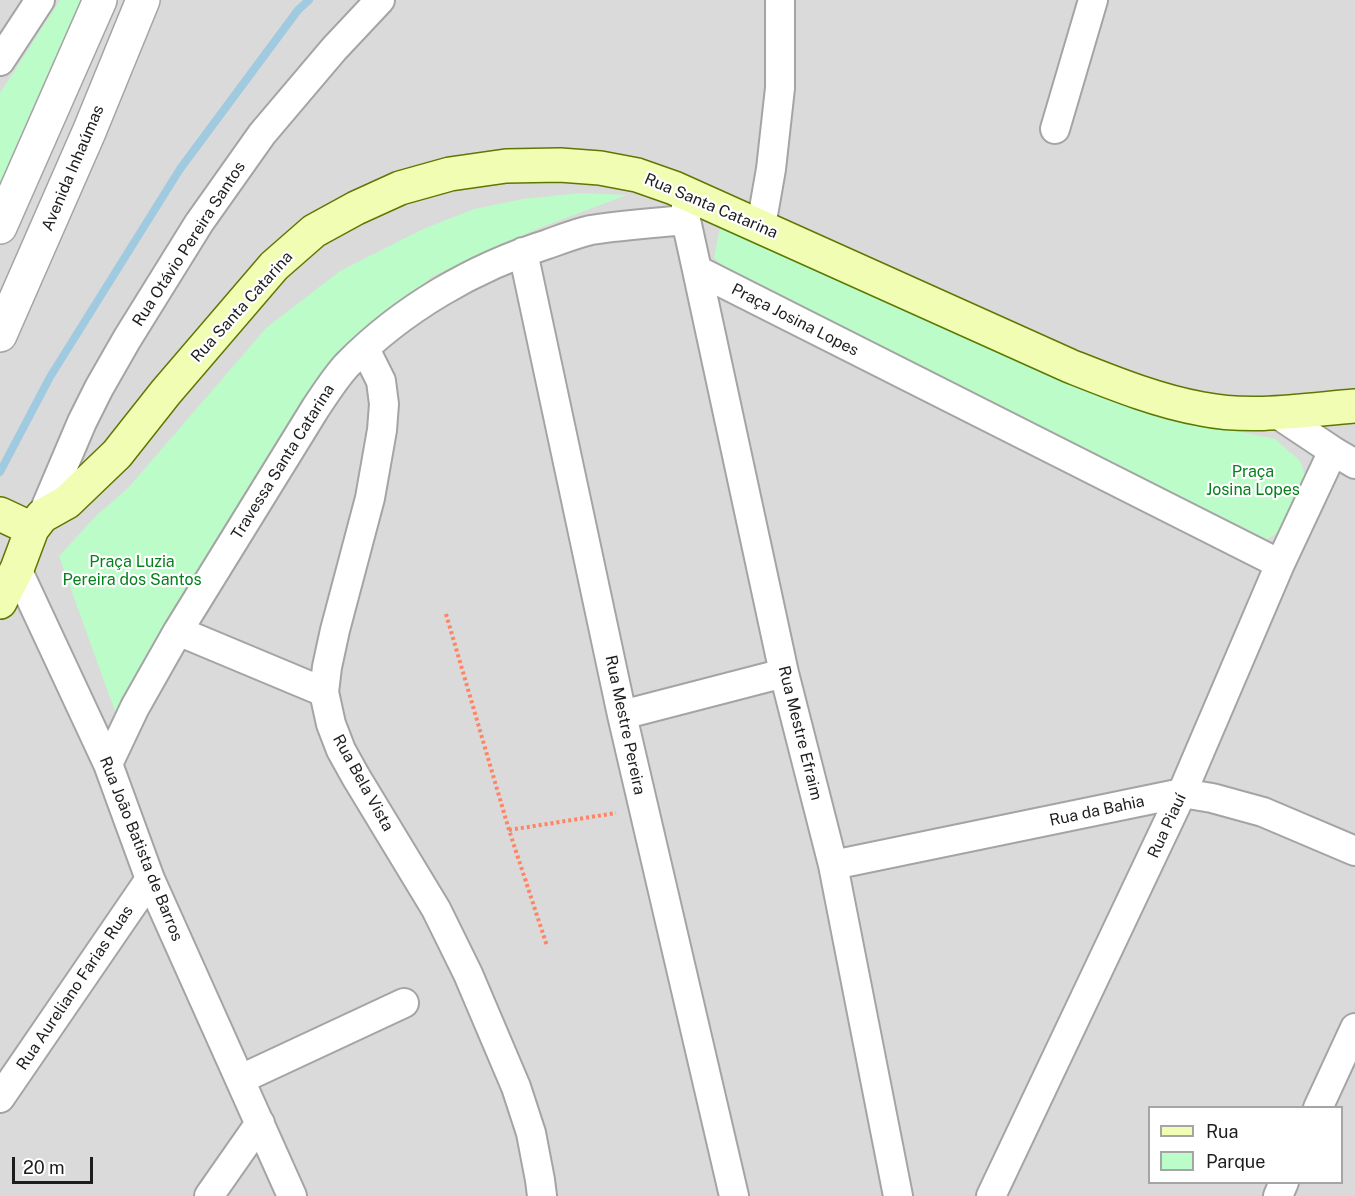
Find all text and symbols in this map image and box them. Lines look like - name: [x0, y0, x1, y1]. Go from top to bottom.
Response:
- street label: Avenida Inhaúmas: [38, 102, 108, 234]
- street label: Rua Otávio Pereira Santos: [128, 158, 250, 330]
- street label: Rua Santa Catarina: [642, 169, 780, 243]
- street label: Rua Santa Catarina: [187, 248, 297, 366]
- street label: Praça Josina Lopes: [728, 280, 862, 360]
- street label: Travessa Santa Catarina: [227, 381, 339, 543]
- park label: Praça Josina Lopes: [1206, 462, 1300, 500]
- park label: Praça Luzia Pereira dos Santos: [62, 552, 202, 590]
- street label: Rua Mestre Pereira: [601, 653, 649, 797]
- street label: Rua Mestre Efraim: [774, 664, 826, 802]
- street label: Rua Bela Vista: [328, 731, 398, 835]
- street label: Rua João Batista de Barros: [95, 754, 187, 944]
- street label: Rua Piauí: [1144, 791, 1190, 861]
- street label: Rua da Bahia: [1048, 792, 1146, 830]
- street label: Rua Aureliano Farias Ruas: [13, 902, 137, 1074]
- legend: [1148, 1106, 1343, 1184]
- text: Rua: [1206, 1121, 1238, 1142]
- scale bar: [15, 1145, 96, 1183]
- text: Parque: [1206, 1151, 1266, 1172]
- text: 20 m: [23, 1157, 65, 1178]

